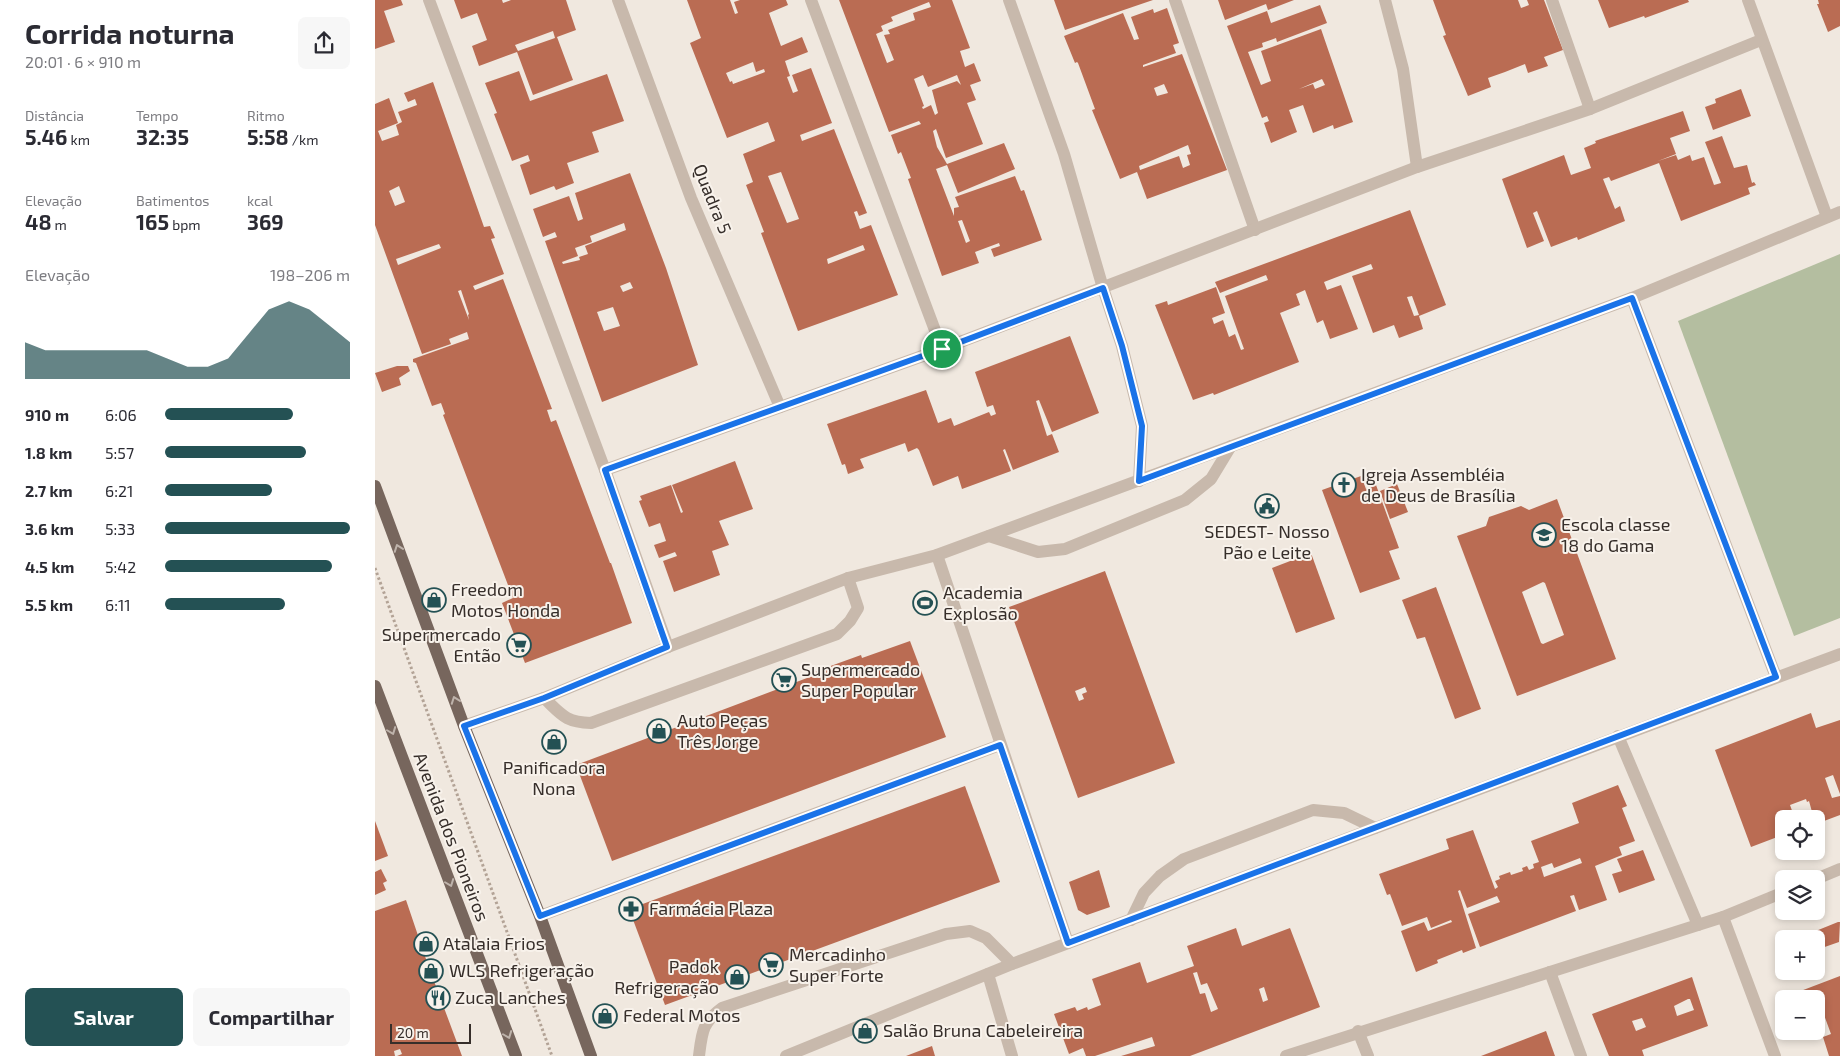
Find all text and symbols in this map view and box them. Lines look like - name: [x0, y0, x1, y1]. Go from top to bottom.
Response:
- text: Corrida noturna: [25, 16, 234, 50]
- button: share: [298, 17, 350, 69]
- text: 20:01 · 6 × 910 m: [25, 52, 141, 71]
- text: Distância: [25, 107, 84, 124]
- text: Tempo: [136, 107, 178, 124]
- text: Ritmo: [247, 107, 285, 124]
- text: 5.46: [25, 124, 67, 149]
- text: 32:35: [136, 124, 189, 149]
- text: 5:58: [247, 124, 289, 149]
- text: km: [67, 131, 90, 148]
- text: /km: [289, 131, 318, 148]
- street label: Quadra 5: [689, 161, 737, 237]
- text: Elevação: [25, 192, 82, 209]
- text: Batimentos: [136, 192, 210, 209]
- text: kcal: [247, 192, 273, 209]
- text: 48: [25, 209, 51, 234]
- text: 165: [136, 209, 169, 234]
- text: 369: [247, 209, 284, 234]
- text: m: [51, 216, 67, 233]
- text: bpm: [169, 216, 201, 233]
- text: Elevação: [25, 265, 90, 284]
- text: 198–206 m: [270, 265, 350, 284]
- pin: [921, 328, 963, 370]
- icon: arrive: [928, 335, 956, 363]
- text: 910 m: [25, 405, 69, 424]
- text: 6:06: [105, 405, 137, 424]
- text: 1.8 km: [25, 443, 72, 462]
- text: 5:57: [105, 443, 134, 462]
- place label: Igreja Assembléia de Deus de Brasília: [1361, 463, 1516, 506]
- church icon: Igreja Assembléia de Deus de Brasília: [1331, 472, 1357, 498]
- text: 2.7 km: [25, 481, 73, 500]
- text: 6:21: [105, 481, 133, 500]
- public building icon: SEDEST- Nosso Pão e Leite: [1254, 493, 1280, 519]
- place label: Escola classe 18 do Gama: [1561, 513, 1670, 556]
- text: 3.6 km: [25, 519, 74, 538]
- text: 5:33: [105, 519, 135, 538]
- place label: SEDEST- Nosso Pão e Leite: [1204, 520, 1330, 563]
- school or university icon: Escola classe 18 do Gama: [1531, 522, 1557, 548]
- one-way arrow: [394, 544, 404, 553]
- text: 4.5 km: [25, 557, 74, 576]
- text: 5:42: [105, 557, 136, 576]
- place label: Freedom Motos Honda: [451, 578, 560, 621]
- place label: Academia Explosão: [943, 581, 1023, 624]
- shop icon: Freedom Motos Honda: [421, 587, 447, 613]
- sports icon: Academia Explosão: [912, 590, 938, 616]
- text: 5.5 km: [25, 595, 73, 614]
- text: 6:11: [105, 595, 131, 614]
- place label: Supermercado Então: [382, 623, 501, 666]
- supermarket icon: Supermercado Então: [506, 632, 532, 658]
- place label: Supermercado Super Popular: [801, 658, 920, 701]
- supermarket icon: Supermercado Super Popular: [771, 667, 797, 693]
- one-way arrow: [450, 696, 461, 705]
- place label: Auto Peças Três Jorge: [677, 709, 768, 752]
- shop icon: Auto Peças Três Jorge: [646, 718, 672, 744]
- one-way arrow: [386, 726, 396, 735]
- shop icon: Panificadora Nona: [541, 729, 567, 755]
- street label: Avenida dos Pioneiros: [410, 749, 494, 924]
- place label: Panificadora Nona: [503, 756, 605, 799]
- map controls: [1775, 810, 1825, 1040]
- button: locate: [1775, 810, 1825, 860]
- button: layers: [1775, 870, 1825, 920]
- one-way arrow: [444, 878, 454, 887]
- pharmacy icon: Farmácia Plaza: [618, 896, 644, 922]
- place label: Farmácia Plaza: [649, 897, 773, 919]
- button: +: [1775, 930, 1825, 980]
- shop icon: Atalaia Frios: [413, 931, 439, 957]
- place label: Atalaia Frios: [443, 932, 545, 954]
- place label: Mercadinho Super Forte: [789, 943, 886, 986]
- supermarket icon: Mercadinho Super Forte: [758, 952, 784, 978]
- place label: Padok Refrigeração: [614, 955, 719, 999]
- shop icon: WLS Refrigeração: [418, 958, 444, 984]
- place label: WLS Refrigeração: [449, 959, 594, 982]
- shop icon: Padok Refrigeração: [724, 964, 750, 990]
- restaurant icon: Zuca Lanches: [425, 985, 451, 1011]
- place label: Zuca Lanches: [455, 986, 566, 1008]
- button: Salvar: [25, 988, 183, 1046]
- button: Compartilhar: [193, 988, 350, 1046]
- button: −: [1775, 990, 1825, 1040]
- shop icon: Federal Motos: [592, 1003, 618, 1029]
- place label: Federal Motos: [623, 1004, 740, 1026]
- shop icon: Salão Bruna Cabeleireira: [852, 1018, 878, 1044]
- place label: Salão Bruna Cabeleireira: [883, 1019, 1083, 1041]
- scale bar: [390, 1021, 471, 1044]
- text: 20 m: [397, 1024, 429, 1041]
- one-way arrow: [502, 1030, 512, 1039]

